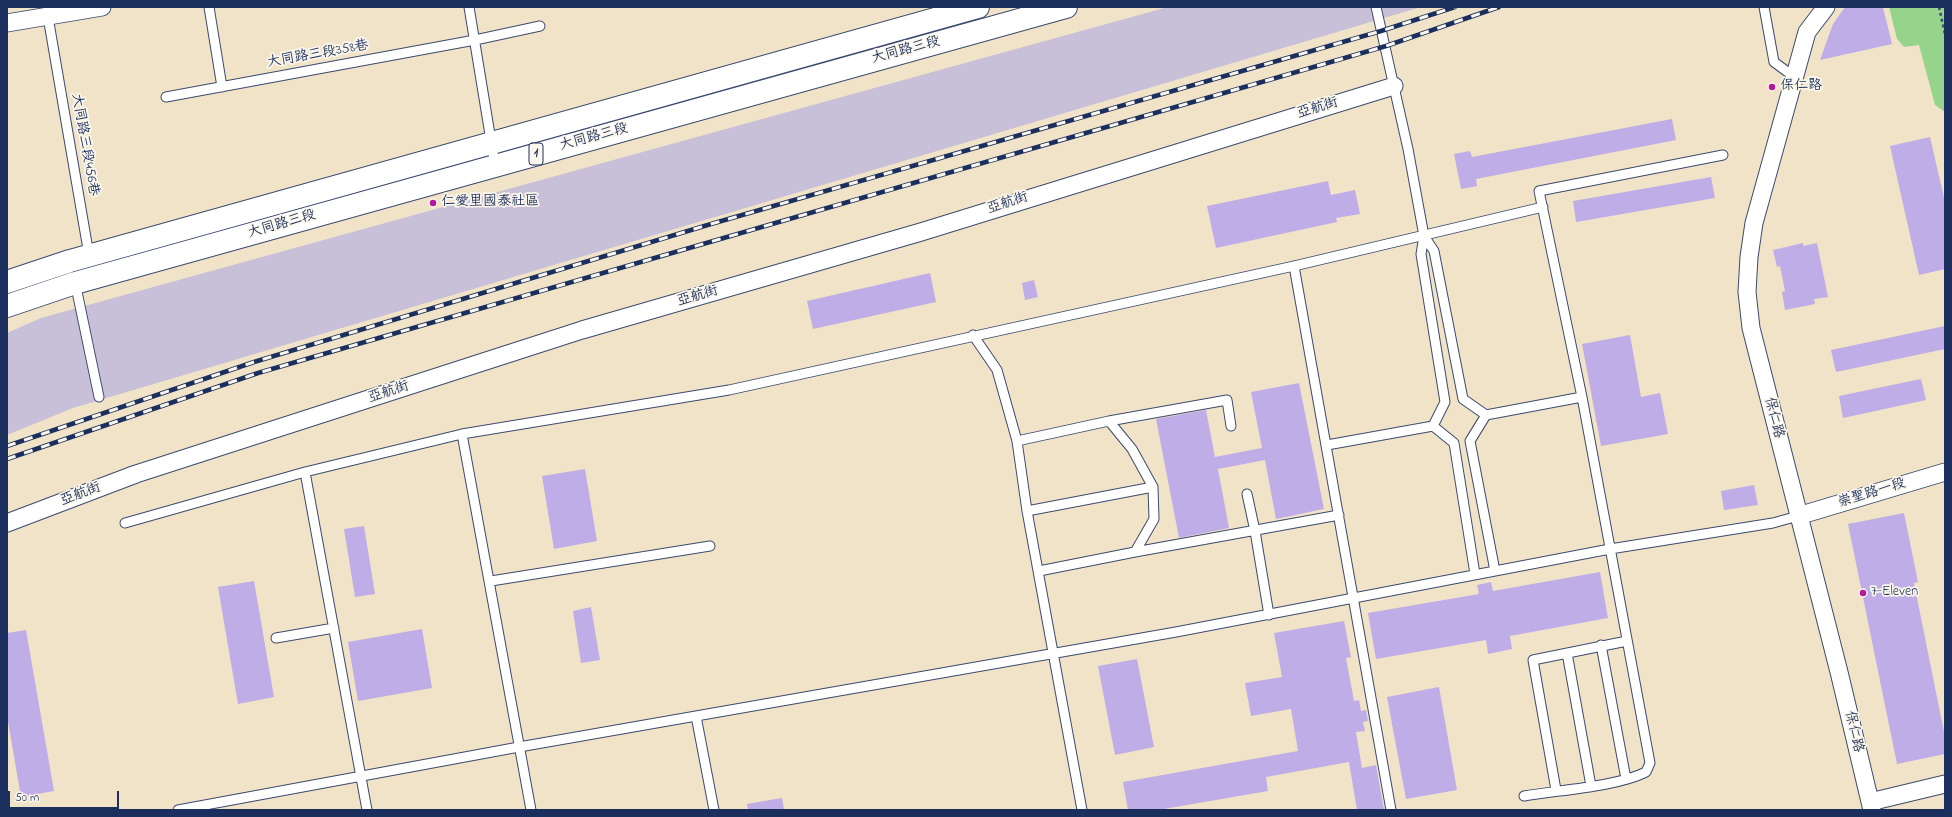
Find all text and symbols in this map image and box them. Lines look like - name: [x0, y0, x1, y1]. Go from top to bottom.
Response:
- street label: 大同路三段: [870, 34, 942, 68]
- street label: 大同路三段358巷: [266, 38, 370, 72]
- place label: 保仁路: [1780, 79, 1822, 95]
- marker: 保仁路: [1767, 82, 1777, 92]
- street label: 大同路三段456巷: [67, 92, 101, 198]
- street label: 亞航街: [1295, 95, 1341, 123]
- street label: 大同路三段: [558, 121, 630, 155]
- road number: 1: [529, 143, 543, 165]
- street label: 亞航街: [985, 190, 1031, 218]
- place label: 仁愛里國泰社區: [441, 195, 539, 211]
- marker: 仁愛里國泰社區: [428, 198, 438, 208]
- street label: 大同路三段: [246, 207, 318, 243]
- street label: 亞航街: [675, 283, 721, 311]
- street label: 亞航街: [366, 379, 412, 407]
- street label: 保仁路: [1760, 396, 1786, 440]
- street label: 崇聖路一段: [1836, 476, 1908, 512]
- street label: 亞航街: [58, 480, 104, 510]
- place label: 7-Eleven: [1871, 585, 1918, 601]
- marker: 7-Eleven: [1858, 588, 1868, 598]
- street label: 保仁路: [1840, 710, 1866, 754]
- scale bar: [10, 783, 121, 809]
- text: 50 m: [15, 789, 39, 807]

